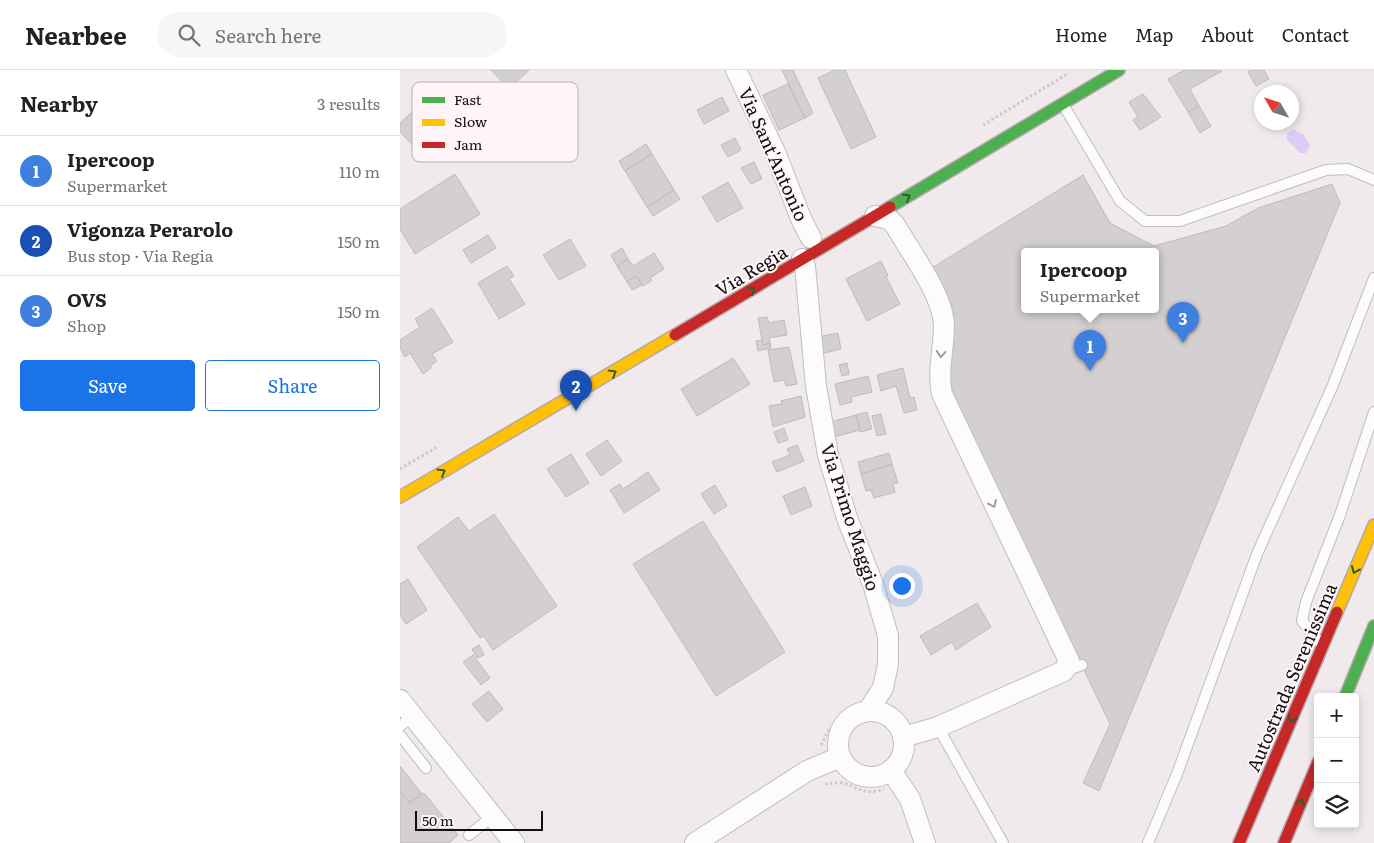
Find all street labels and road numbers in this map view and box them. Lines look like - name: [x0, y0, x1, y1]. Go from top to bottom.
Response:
- street label: Via Sant'Antonio: [732, 83, 816, 225]
- street label: Via Regia: [710, 238, 792, 302]
- street label: Via Primo Maggio: [814, 440, 888, 594]
- street label: Autostrada Serenissima: [1239, 578, 1343, 776]

